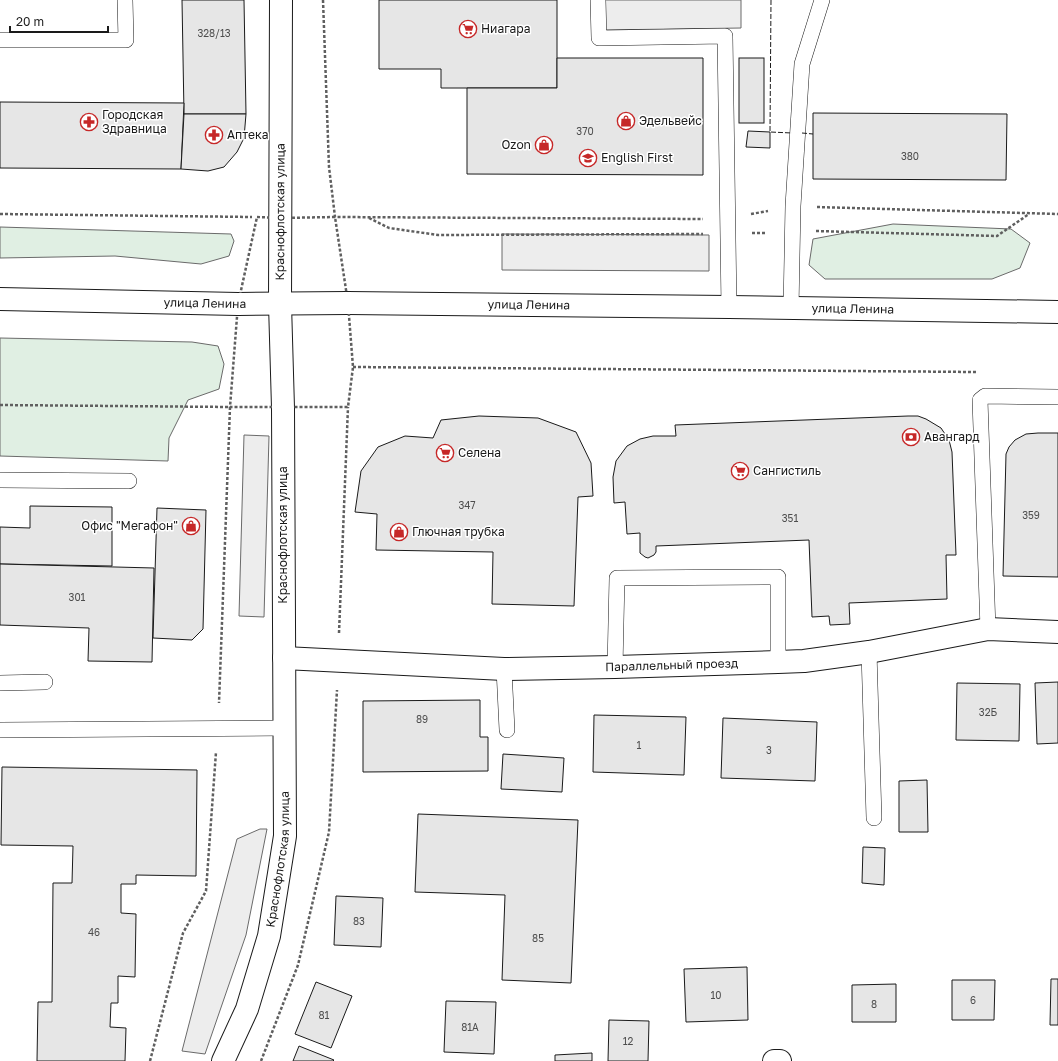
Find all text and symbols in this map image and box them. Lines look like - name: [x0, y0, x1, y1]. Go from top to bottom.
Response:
- scale bar: [10, 8, 108, 34]
- text: 20 m: [16, 14, 44, 29]
- supermarket icon: Ниагара: [458, 19, 478, 39]
- place label: Ниагара: [481, 21, 530, 36]
- house number: 328/13: [197, 27, 231, 39]
- place label: Городская Здравница: [102, 107, 167, 136]
- shop icon: Эдельвейс: [616, 111, 636, 131]
- pharmacy icon: Городская Здравница: [79, 112, 99, 132]
- place label: Эдельвейс: [639, 113, 702, 128]
- pharmacy icon: Аптека: [204, 125, 224, 145]
- house number: 370: [576, 125, 594, 137]
- place label: Аптека: [227, 127, 269, 142]
- shop icon: Ozon: [534, 135, 554, 155]
- place label: Ozon: [502, 137, 531, 152]
- street label: Краснофлотская улица: [272, 143, 288, 281]
- school or university icon: English First: [578, 148, 598, 168]
- place label: English First: [601, 150, 673, 165]
- house number: 380: [901, 150, 919, 162]
- street label: улица Ленина: [164, 294, 246, 311]
- street label: улица Ленина: [488, 296, 570, 312]
- street label: улица Ленина: [812, 300, 894, 317]
- bank icon: Авангард: [901, 427, 921, 447]
- place label: Авангард: [924, 429, 980, 444]
- supermarket icon: Селена: [435, 443, 455, 463]
- place label: Селена: [458, 445, 501, 460]
- supermarket icon: Сангистиль: [730, 461, 750, 481]
- place label: Сангистиль: [753, 463, 821, 478]
- street label: Краснофлотская улица: [275, 466, 290, 604]
- house number: 347: [458, 499, 476, 511]
- house number: 359: [1022, 509, 1040, 521]
- house number: 351: [782, 512, 798, 524]
- shop icon: Офис "Мегафон": [181, 516, 201, 536]
- place label: Офис "Мегафон": [81, 518, 178, 533]
- shop icon: Глючная трубка: [389, 522, 409, 542]
- place label: Глючная трубка: [412, 524, 505, 539]
- house number: 301: [69, 591, 86, 603]
- street label: Параллельный проезд: [605, 655, 738, 674]
- house number: 32Б: [979, 706, 997, 718]
- house number: 89: [416, 713, 428, 725]
- house number: 1: [637, 739, 642, 751]
- house number: 3: [766, 744, 772, 756]
- street label: Краснофлотская улица: [262, 791, 292, 928]
- house number: 83: [353, 915, 365, 927]
- house number: 46: [88, 926, 100, 938]
- house number: 85: [532, 932, 544, 944]
- house number: 10: [710, 989, 722, 1001]
- house number: 6: [970, 994, 976, 1006]
- house number: 8: [871, 998, 877, 1010]
- house number: 81: [319, 1009, 330, 1021]
- house number: 81А: [461, 1021, 479, 1033]
- house number: 12: [623, 1035, 634, 1047]

